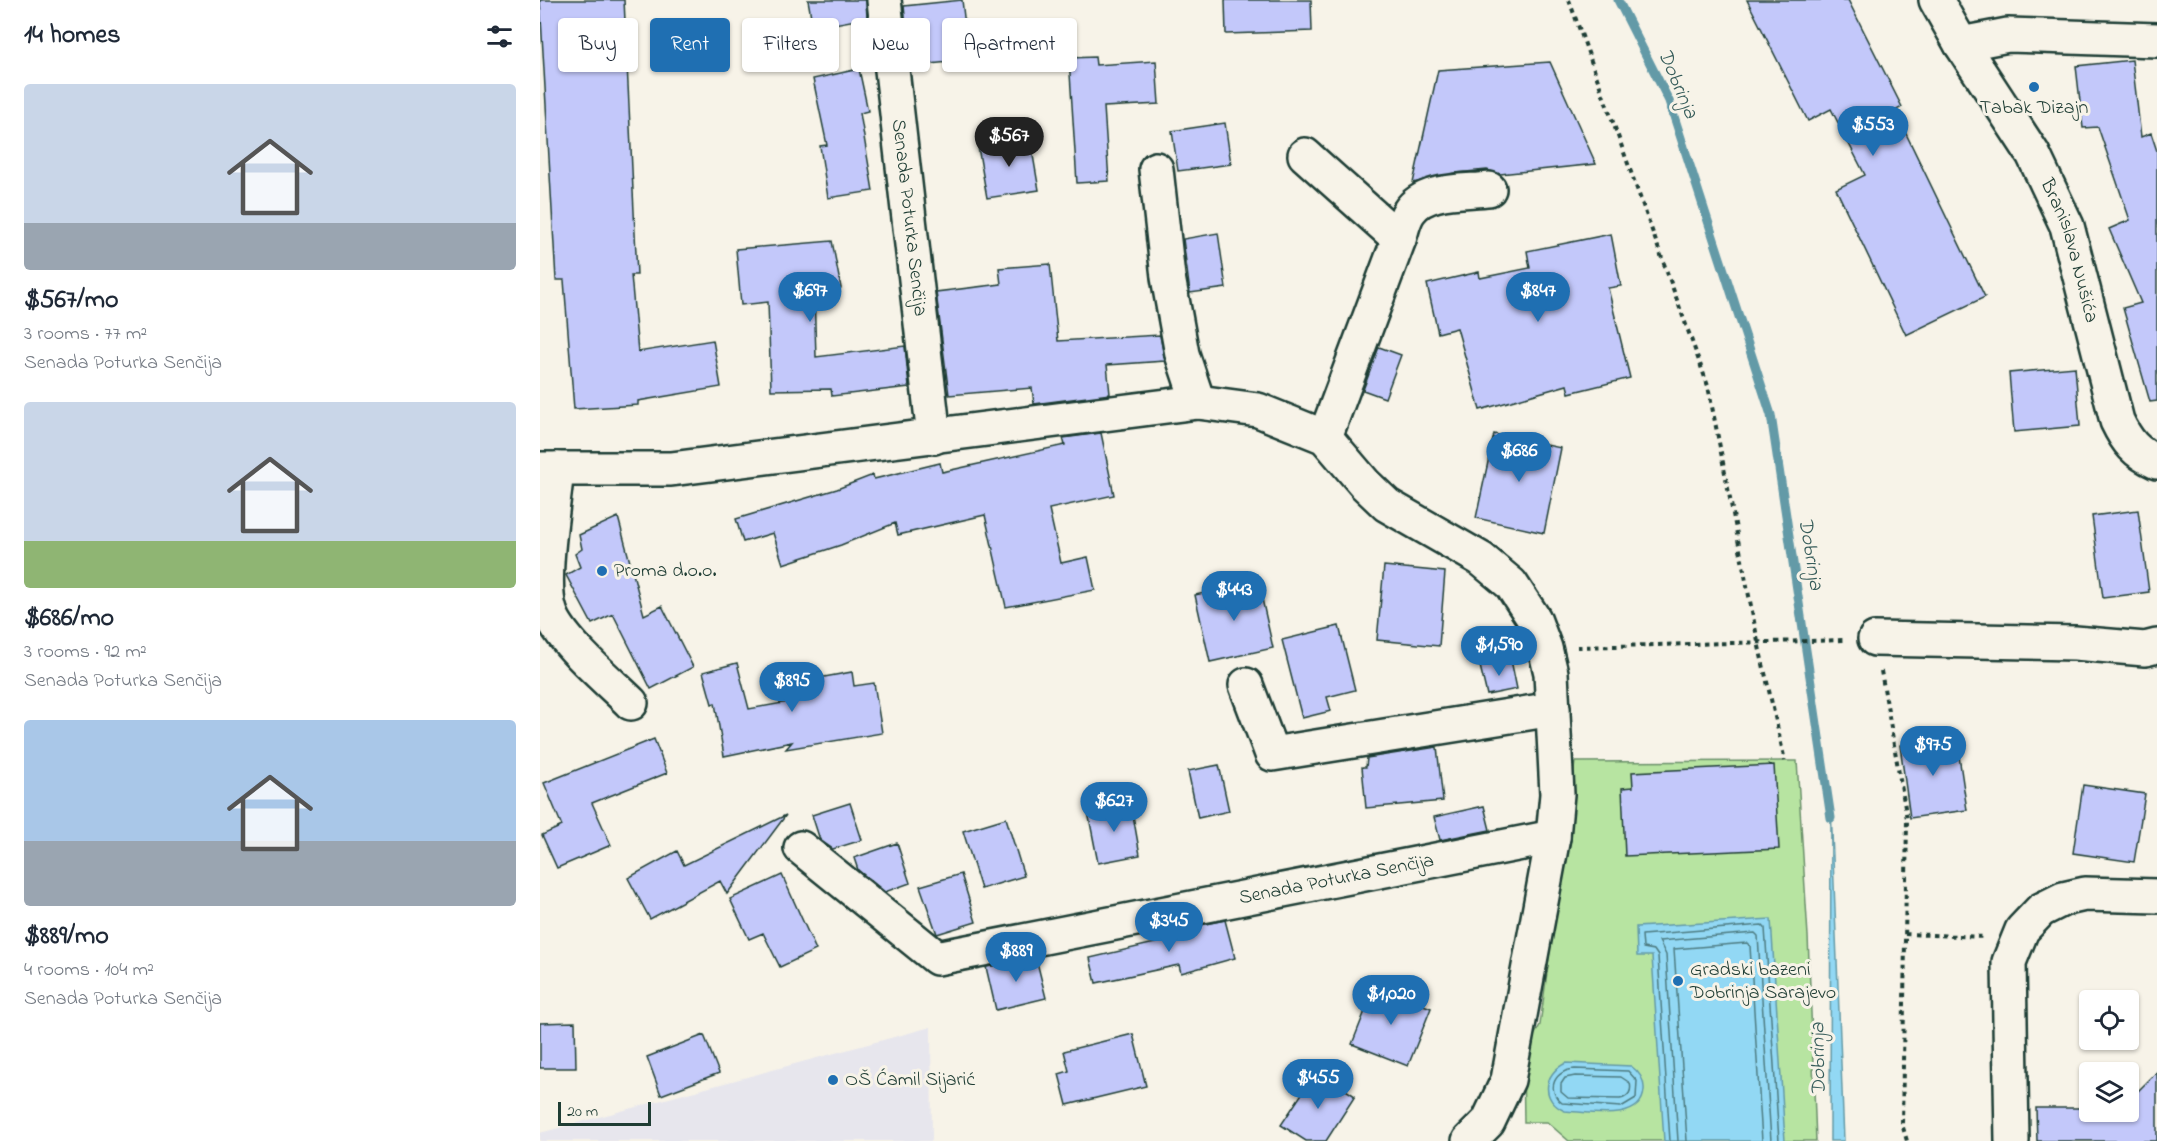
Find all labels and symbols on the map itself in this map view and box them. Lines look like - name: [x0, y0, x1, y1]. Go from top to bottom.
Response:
- water label: Dobrinja: [1649, 45, 1705, 124]
- marker: Tabak Dizajn: [2027, 80, 2041, 94]
- place label: Tabak Dizajn: [1980, 94, 2088, 123]
- pin: $553: [1837, 106, 1909, 157]
- street label: Senada Poturka Senčija: [883, 117, 935, 318]
- pin: $567: [973, 117, 1045, 168]
- street label: Branislava Nušića: [2032, 173, 2106, 326]
- pin: $697: [774, 272, 846, 323]
- pin: $847: [1502, 272, 1574, 323]
- pin: $686: [1483, 432, 1555, 483]
- water label: Dobrinja: [1789, 516, 1831, 593]
- place label: Proma d.o.o.: [614, 557, 717, 586]
- marker: Proma d.o.o.: [595, 564, 609, 578]
- pin: $443: [1198, 571, 1270, 622]
- pin: $1,590: [1450, 626, 1548, 677]
- pin: $895: [756, 662, 828, 713]
- pin: $975: [1897, 726, 1969, 777]
- pin: $627: [1078, 782, 1150, 833]
- street label: Senada Poturka Senčija: [1236, 846, 1437, 913]
- pin: $345: [1133, 902, 1205, 953]
- pin: $889: [980, 932, 1052, 983]
- place label: Gradski bazeni Dobrinja Sarajevo: [1689, 956, 1836, 1008]
- marker: Gradski bazeni Dobrinja Sarajevo: [1671, 974, 1685, 988]
- pin: $1,020: [1342, 975, 1440, 1026]
- water label: Dobrinja: [1803, 1022, 1835, 1096]
- pin: $455: [1282, 1059, 1354, 1110]
- place label: OŠ Ćamil Sijarić: [845, 1066, 975, 1095]
- marker: OŠ Ćamil Sijarić: [826, 1073, 840, 1087]
- scale bar: [558, 1099, 651, 1126]

